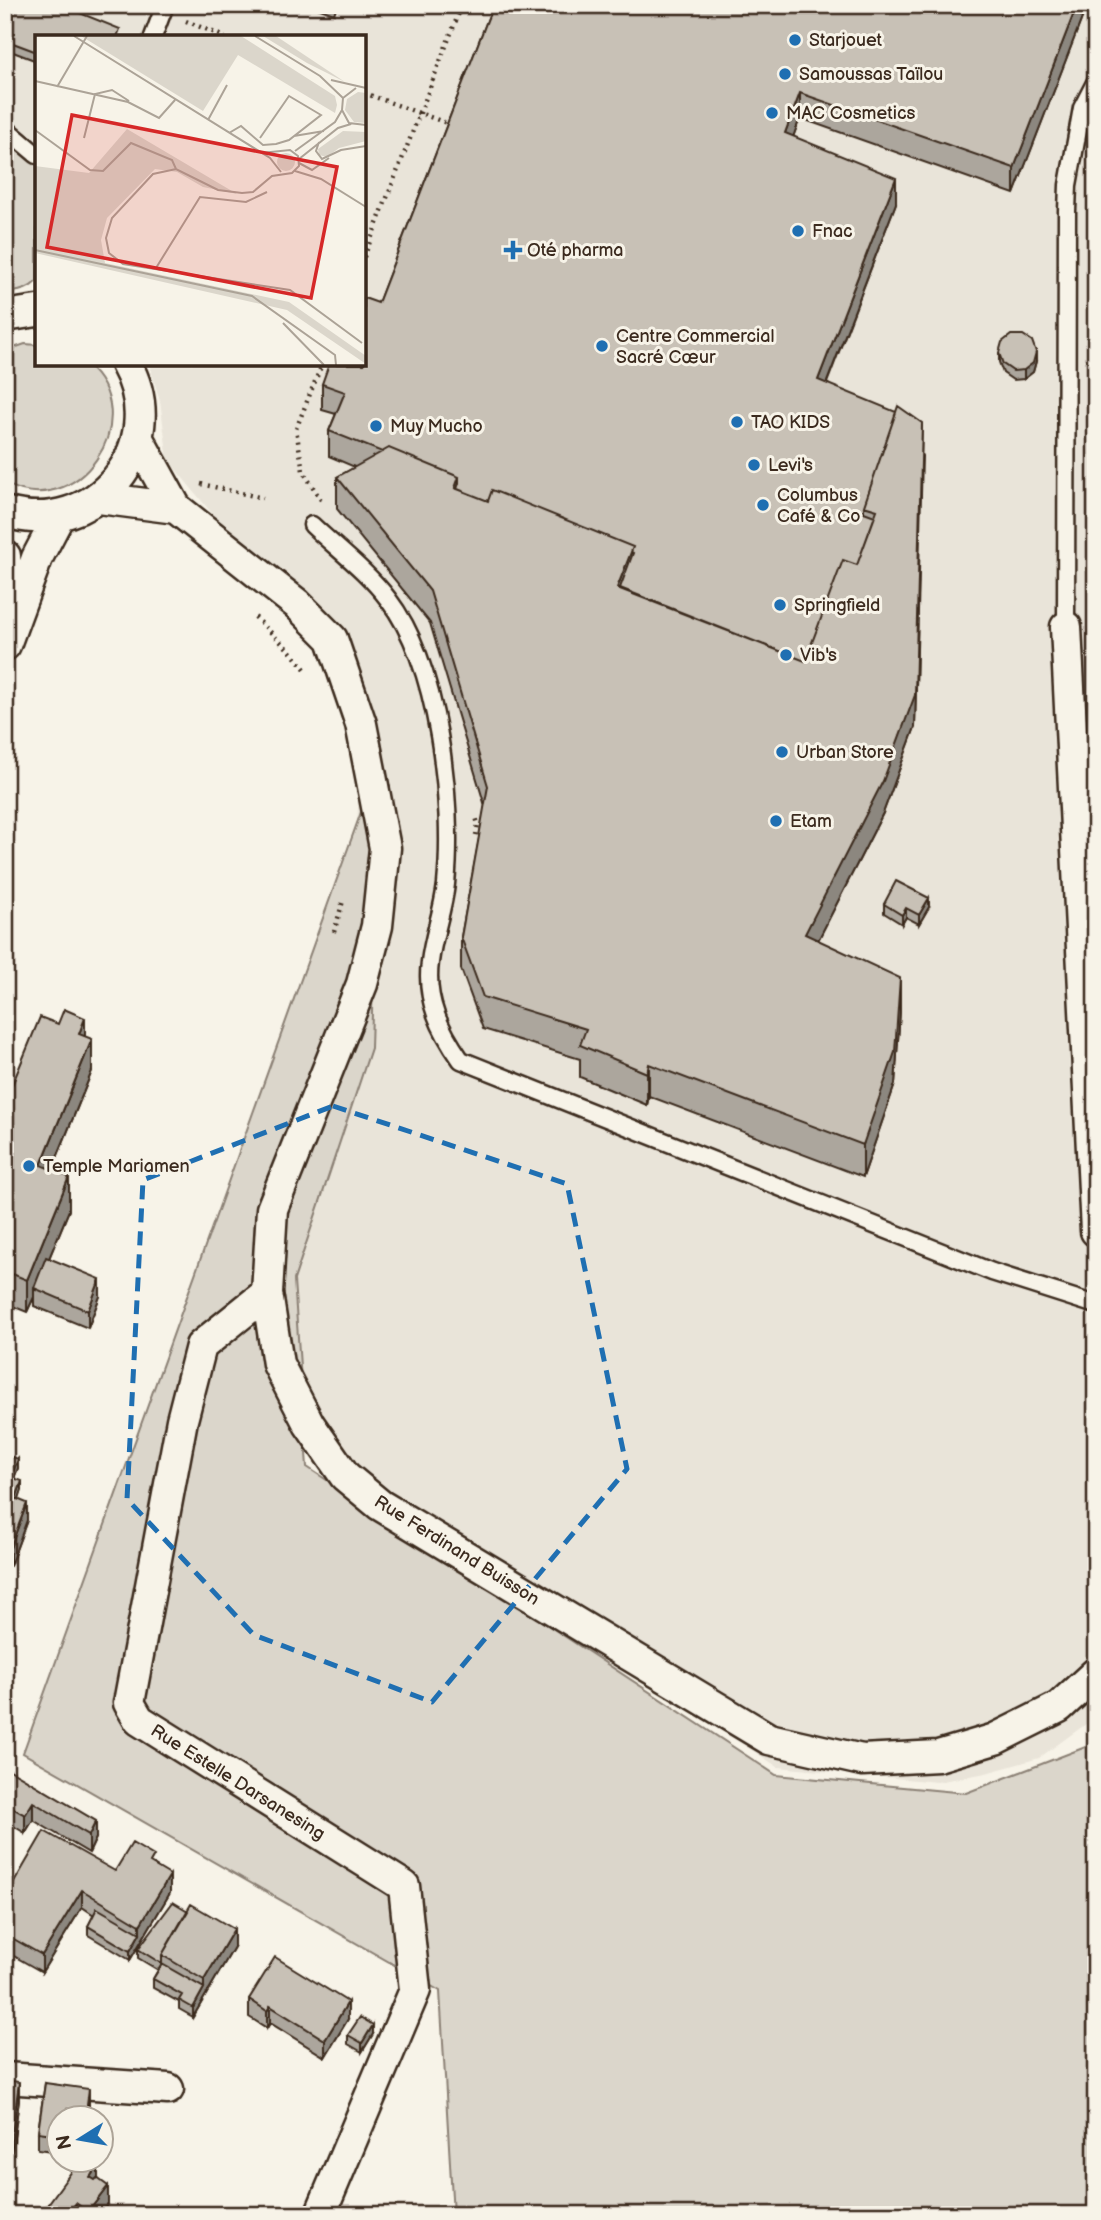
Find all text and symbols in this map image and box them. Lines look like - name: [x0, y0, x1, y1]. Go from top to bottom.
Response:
- place label: Starjouet: [809, 30, 883, 51]
- marker: Starjouet: [787, 32, 803, 48]
- inset map: [35, 35, 366, 366]
- place label: Samoussas Taïlou: [799, 64, 943, 85]
- marker: Samoussas Taïlou: [777, 66, 793, 82]
- place label: MAC Cosmetics: [786, 103, 915, 124]
- marker: MAC Cosmetics: [764, 105, 780, 121]
- place label: Fnac: [812, 221, 853, 242]
- marker: Fnac: [790, 223, 806, 239]
- place label: Oté pharma: [527, 240, 624, 261]
- marker: Oté pharma: [505, 242, 521, 258]
- place label: Centre Commercial Sacré Cœur: [616, 326, 774, 368]
- marker: Centre Commercial Sacré Cœur: [594, 338, 610, 354]
- place label: TAO KIDS: [751, 412, 830, 433]
- marker: TAO KIDS: [729, 414, 745, 430]
- place label: Muy Mucho: [390, 416, 483, 437]
- marker: Muy Mucho: [368, 418, 384, 434]
- place label: Levi's: [768, 455, 813, 476]
- marker: Levi's: [746, 457, 762, 473]
- place label: Columbus Café & Co: [777, 485, 860, 527]
- marker: Columbus Café & Co: [755, 497, 771, 513]
- place label: Springfield: [794, 595, 880, 616]
- marker: Springfield: [772, 597, 788, 613]
- place label: Vib's: [800, 645, 837, 666]
- marker: Vib's: [778, 647, 794, 663]
- place label: Urban Store: [796, 742, 894, 763]
- marker: Urban Store: [774, 744, 790, 760]
- place label: Etam: [790, 811, 832, 832]
- marker: Etam: [768, 813, 784, 829]
- place label: Temple Mariamen: [43, 1156, 190, 1177]
- marker: Temple Mariamen: [21, 1158, 37, 1174]
- street label: Rue Ferdinand Buisson: [370, 1491, 543, 1610]
- street label: Rue Estelle Darsanesing: [147, 1720, 329, 1845]
- north arrow: [46, 2104, 116, 2174]
- text: N: [52, 2133, 77, 2151]

